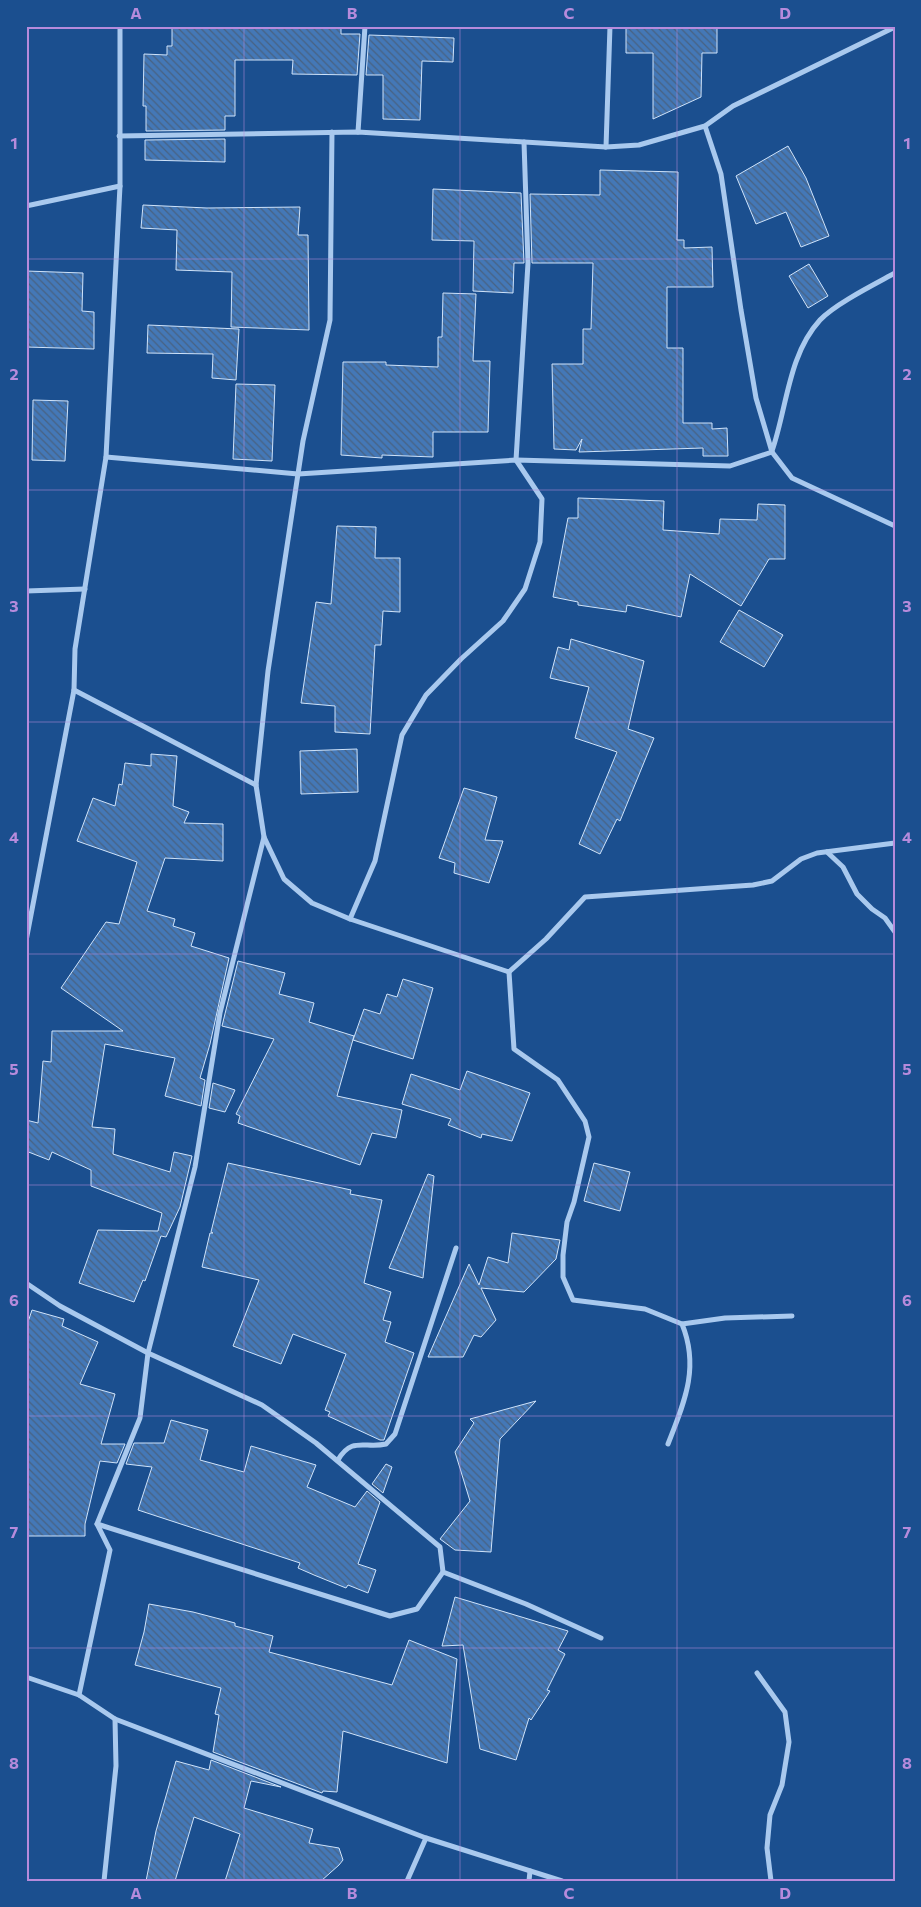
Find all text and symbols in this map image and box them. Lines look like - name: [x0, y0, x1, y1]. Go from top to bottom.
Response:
- text: A: [130, 3, 142, 22]
- text: B: [347, 3, 358, 22]
- text: C: [564, 3, 575, 22]
- text: D: [779, 3, 791, 22]
- text: 1: [10, 133, 18, 152]
- text: 1: [903, 133, 911, 152]
- text: 2: [9, 364, 19, 383]
- text: 2: [902, 364, 912, 383]
- text: 3: [9, 596, 19, 615]
- text: 3: [902, 596, 912, 615]
- text: 4: [9, 827, 19, 846]
- text: 4: [902, 827, 912, 846]
- text: 5: [9, 1059, 19, 1078]
- text: 5: [902, 1059, 912, 1078]
- text: 6: [9, 1290, 19, 1309]
- text: 6: [902, 1290, 912, 1309]
- text: 7: [10, 1522, 19, 1541]
- text: 7: [903, 1522, 912, 1541]
- text: 8: [9, 1753, 19, 1772]
- text: 8: [902, 1753, 912, 1772]
- text: A: [130, 1883, 142, 1902]
- text: B: [347, 1883, 358, 1902]
- text: C: [564, 1883, 575, 1902]
- text: D: [779, 1883, 791, 1902]

